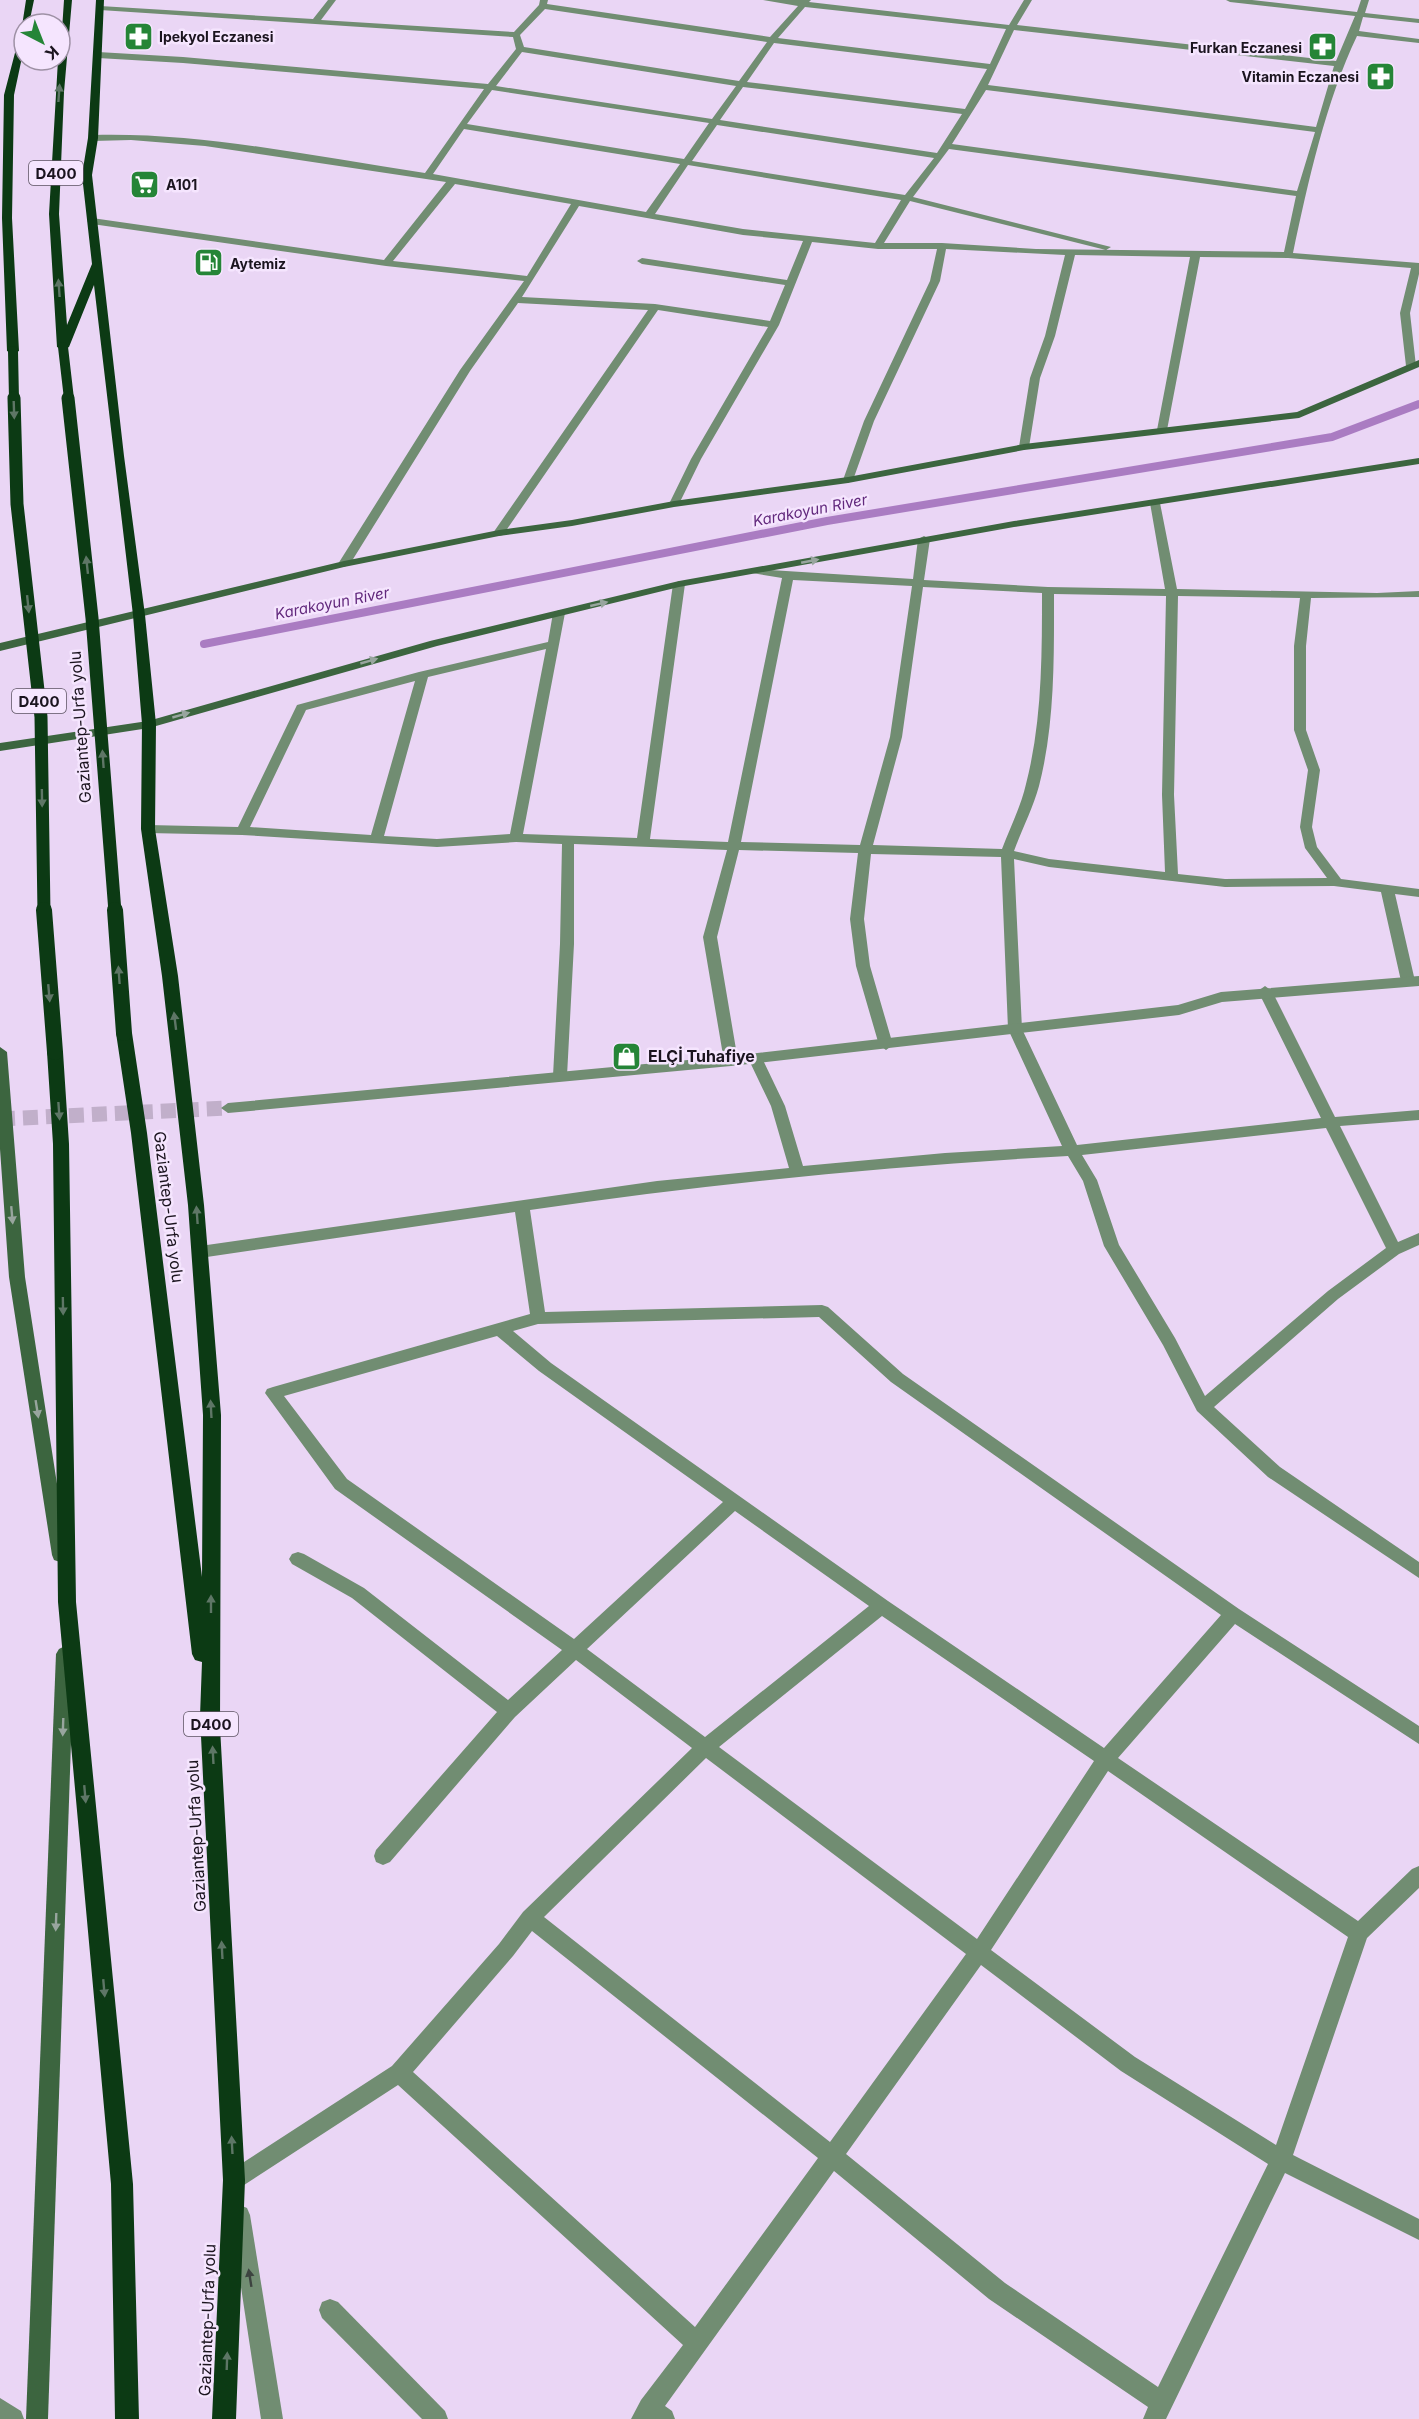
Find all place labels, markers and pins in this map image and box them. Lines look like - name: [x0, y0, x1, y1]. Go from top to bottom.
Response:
- pharmacy icon: Ipekyol Eczanesi: [122, 20, 154, 52]
- place label: Ipekyol Eczanesi: [159, 28, 274, 45]
- pharmacy icon: Furkan Eczanesi: [1307, 31, 1339, 63]
- place label: Furkan Eczanesi: [1190, 39, 1302, 56]
- pharmacy icon: Vitamin Eczanesi: [1364, 60, 1396, 92]
- place label: Vitamin Eczanesi: [1242, 68, 1359, 85]
- supermarket icon: A101: [129, 168, 161, 200]
- place label: A101: [166, 176, 197, 193]
- fuel station icon: Aytemiz: [193, 247, 225, 279]
- place label: Aytemiz: [230, 255, 286, 272]
- shop icon: ELÇİ Tuhafiye: [611, 1040, 643, 1072]
- place label: ELÇİ Tuhafiye: [648, 1046, 755, 1066]

